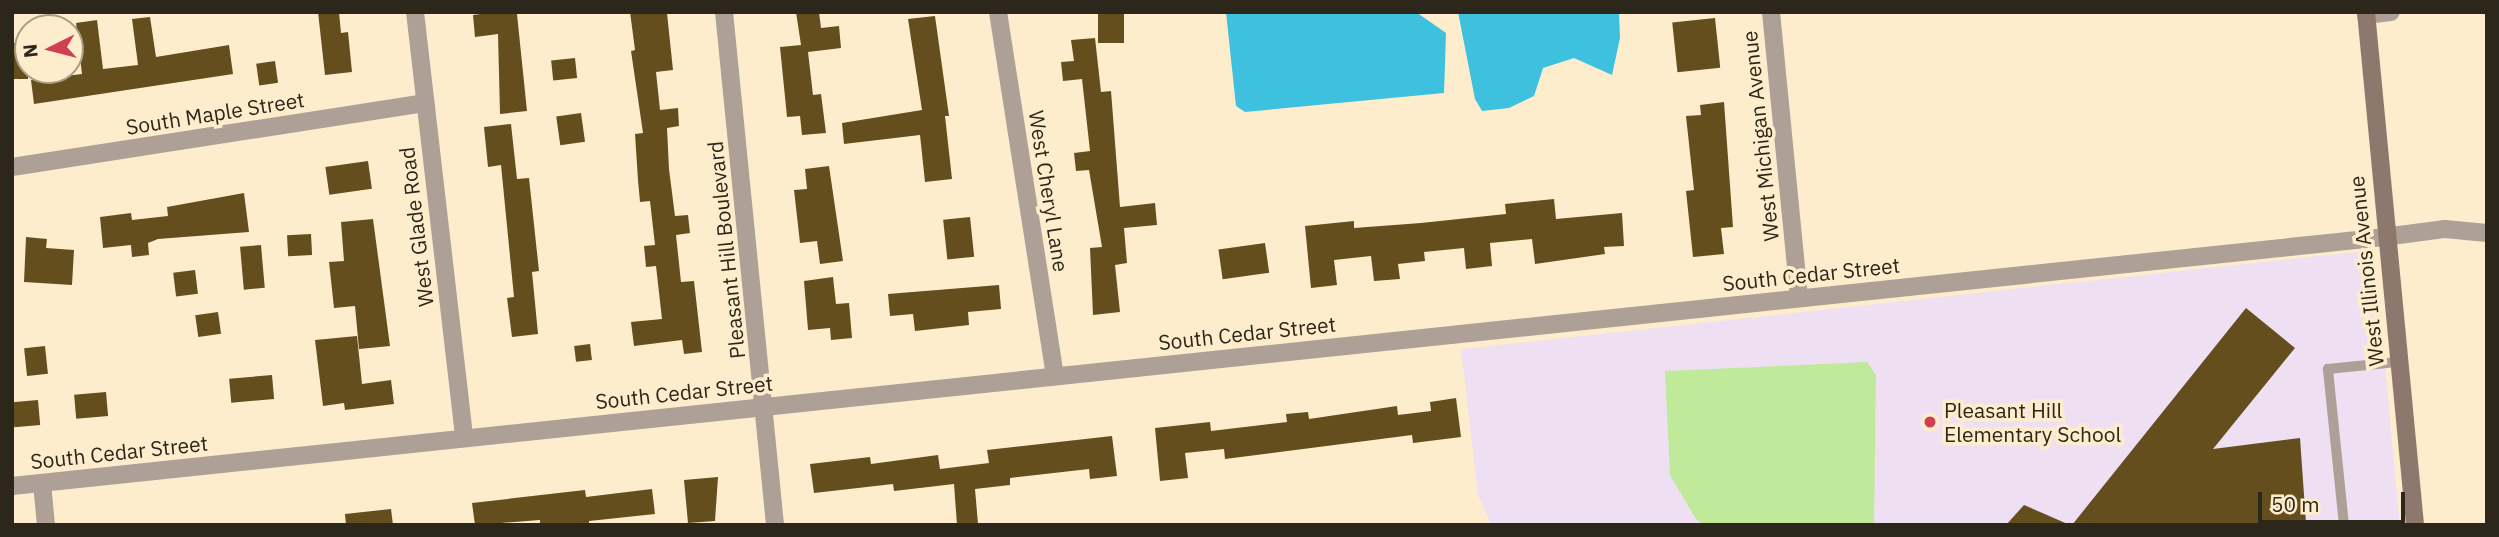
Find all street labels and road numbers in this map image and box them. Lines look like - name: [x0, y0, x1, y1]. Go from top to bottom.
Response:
- street label: West Michigan Avenue: [1736, 29, 1784, 243]
- street label: South Maple Street: [124, 86, 306, 140]
- street label: West Cheryl Lane: [1024, 109, 1074, 273]
- street label: Pleasant Hill Boulevard: [702, 140, 750, 360]
- street label: West Glade Road: [394, 146, 438, 308]
- street label: West Illinois Avenue: [2343, 174, 2389, 368]
- street label: South Cedar Street: [1721, 252, 1901, 296]
- street label: South Cedar Street: [1157, 311, 1337, 355]
- street label: South Cedar Street: [594, 370, 774, 414]
- street label: South Cedar Street: [29, 430, 209, 474]

